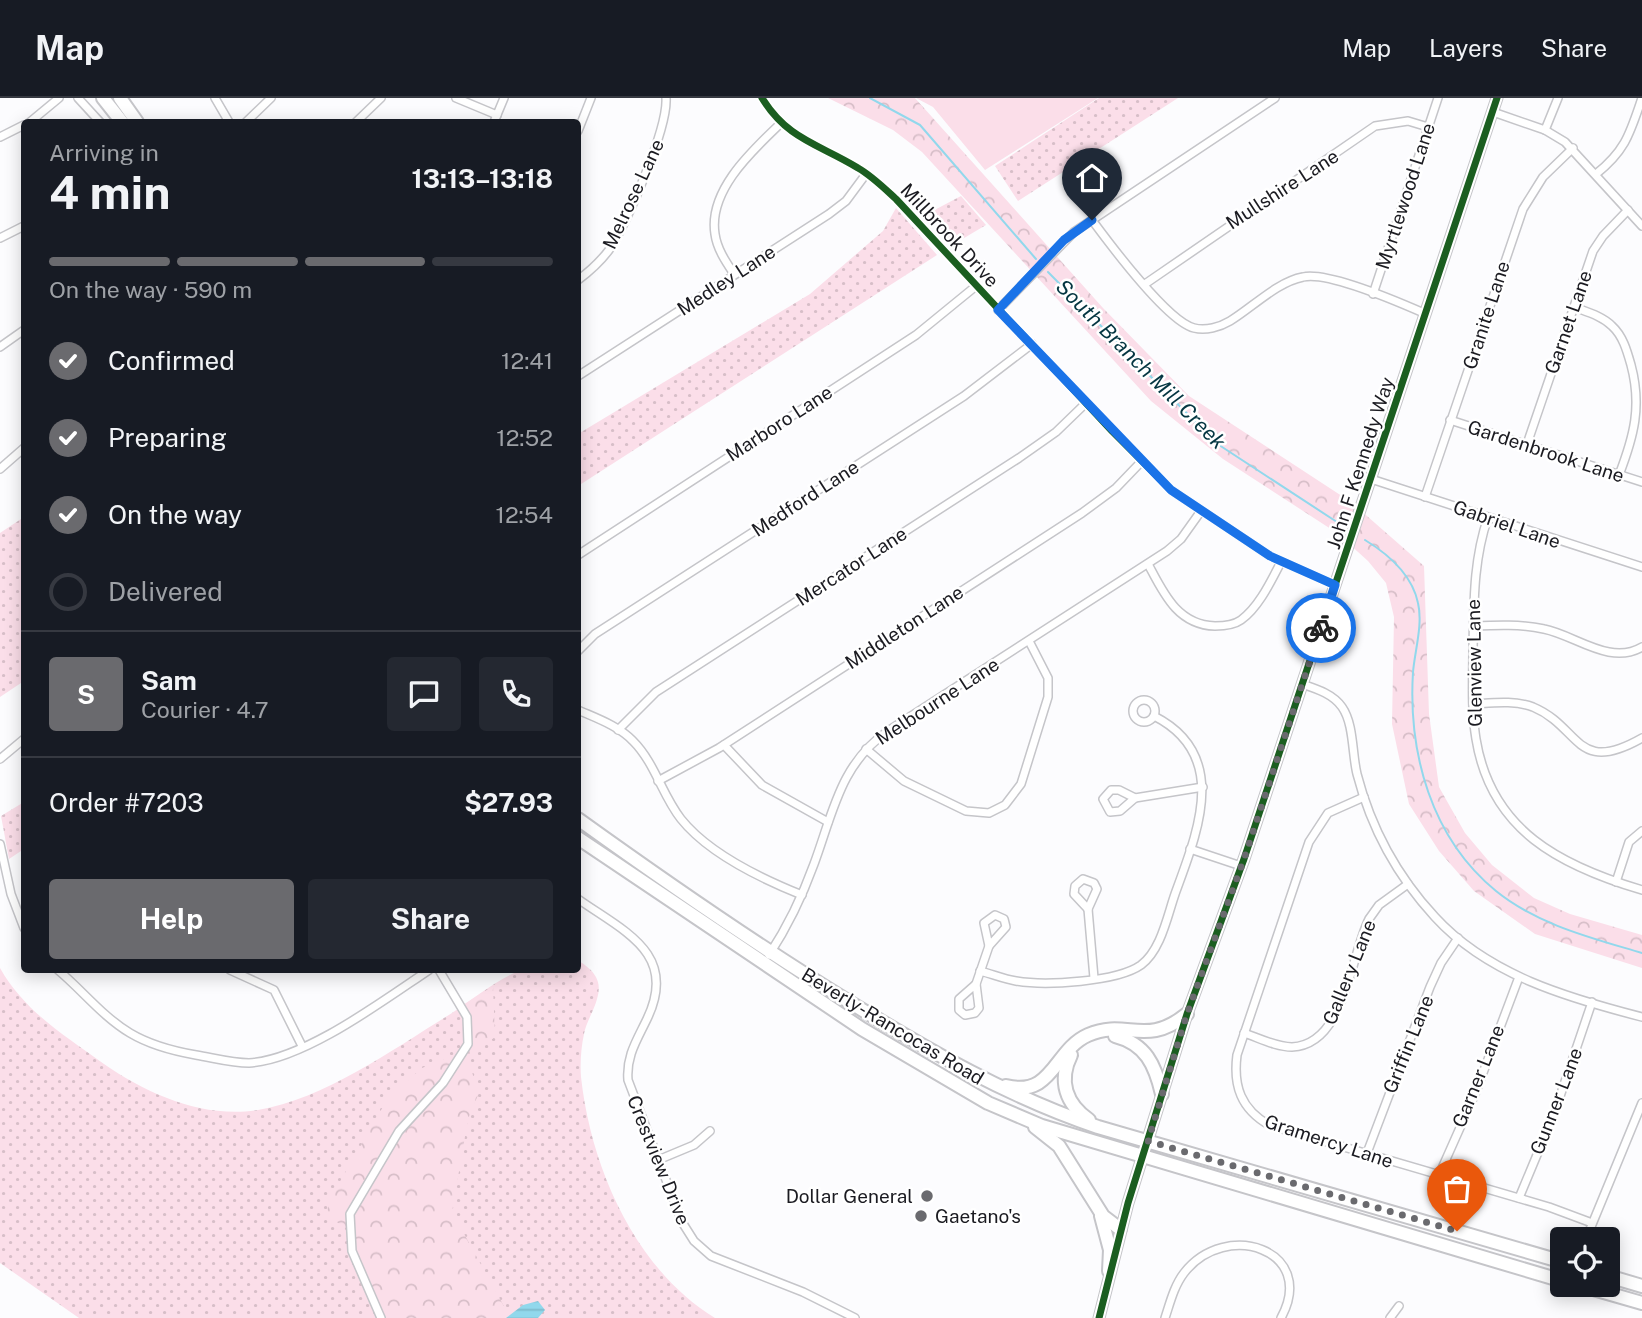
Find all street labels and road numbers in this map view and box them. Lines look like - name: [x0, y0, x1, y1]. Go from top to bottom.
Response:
- street label: Myrtlewood Lane: [1371, 120, 1439, 272]
- street label: Melrose Lane: [598, 135, 668, 253]
- street label: Mullshire Lane: [1222, 144, 1342, 234]
- street label: Millbrook Drive: [896, 179, 1004, 291]
- street label: Medley Lane: [673, 240, 779, 320]
- street label: Granite Lane: [1458, 258, 1514, 372]
- street label: Garnet Lane: [1540, 267, 1596, 377]
- street label: John F Kennedy Way: [1322, 374, 1398, 552]
- street label: Marboro Lane: [722, 381, 836, 465]
- street label: Gardenbrook Lane: [1465, 415, 1627, 487]
- street label: Medford Lane: [747, 455, 863, 541]
- street label: Gabriel Lane: [1450, 495, 1564, 553]
- street label: Mercator Lane: [791, 522, 911, 610]
- street label: Middleton Lane: [841, 581, 967, 673]
- street label: Glenview Lane: [1462, 599, 1486, 727]
- street label: Melbourne Lane: [871, 653, 1003, 749]
- street label: Gallery Lane: [1318, 916, 1380, 1028]
- street label: Beverly-Rancocas Road: [798, 963, 988, 1089]
- street label: Griffin Lane: [1378, 992, 1438, 1096]
- street label: Garner Lane: [1447, 1022, 1509, 1130]
- street label: Gunner Lane: [1526, 1044, 1586, 1158]
- street label: Crestview Drive: [623, 1092, 695, 1228]
- street label: Gramercy Lane: [1262, 1110, 1396, 1172]

